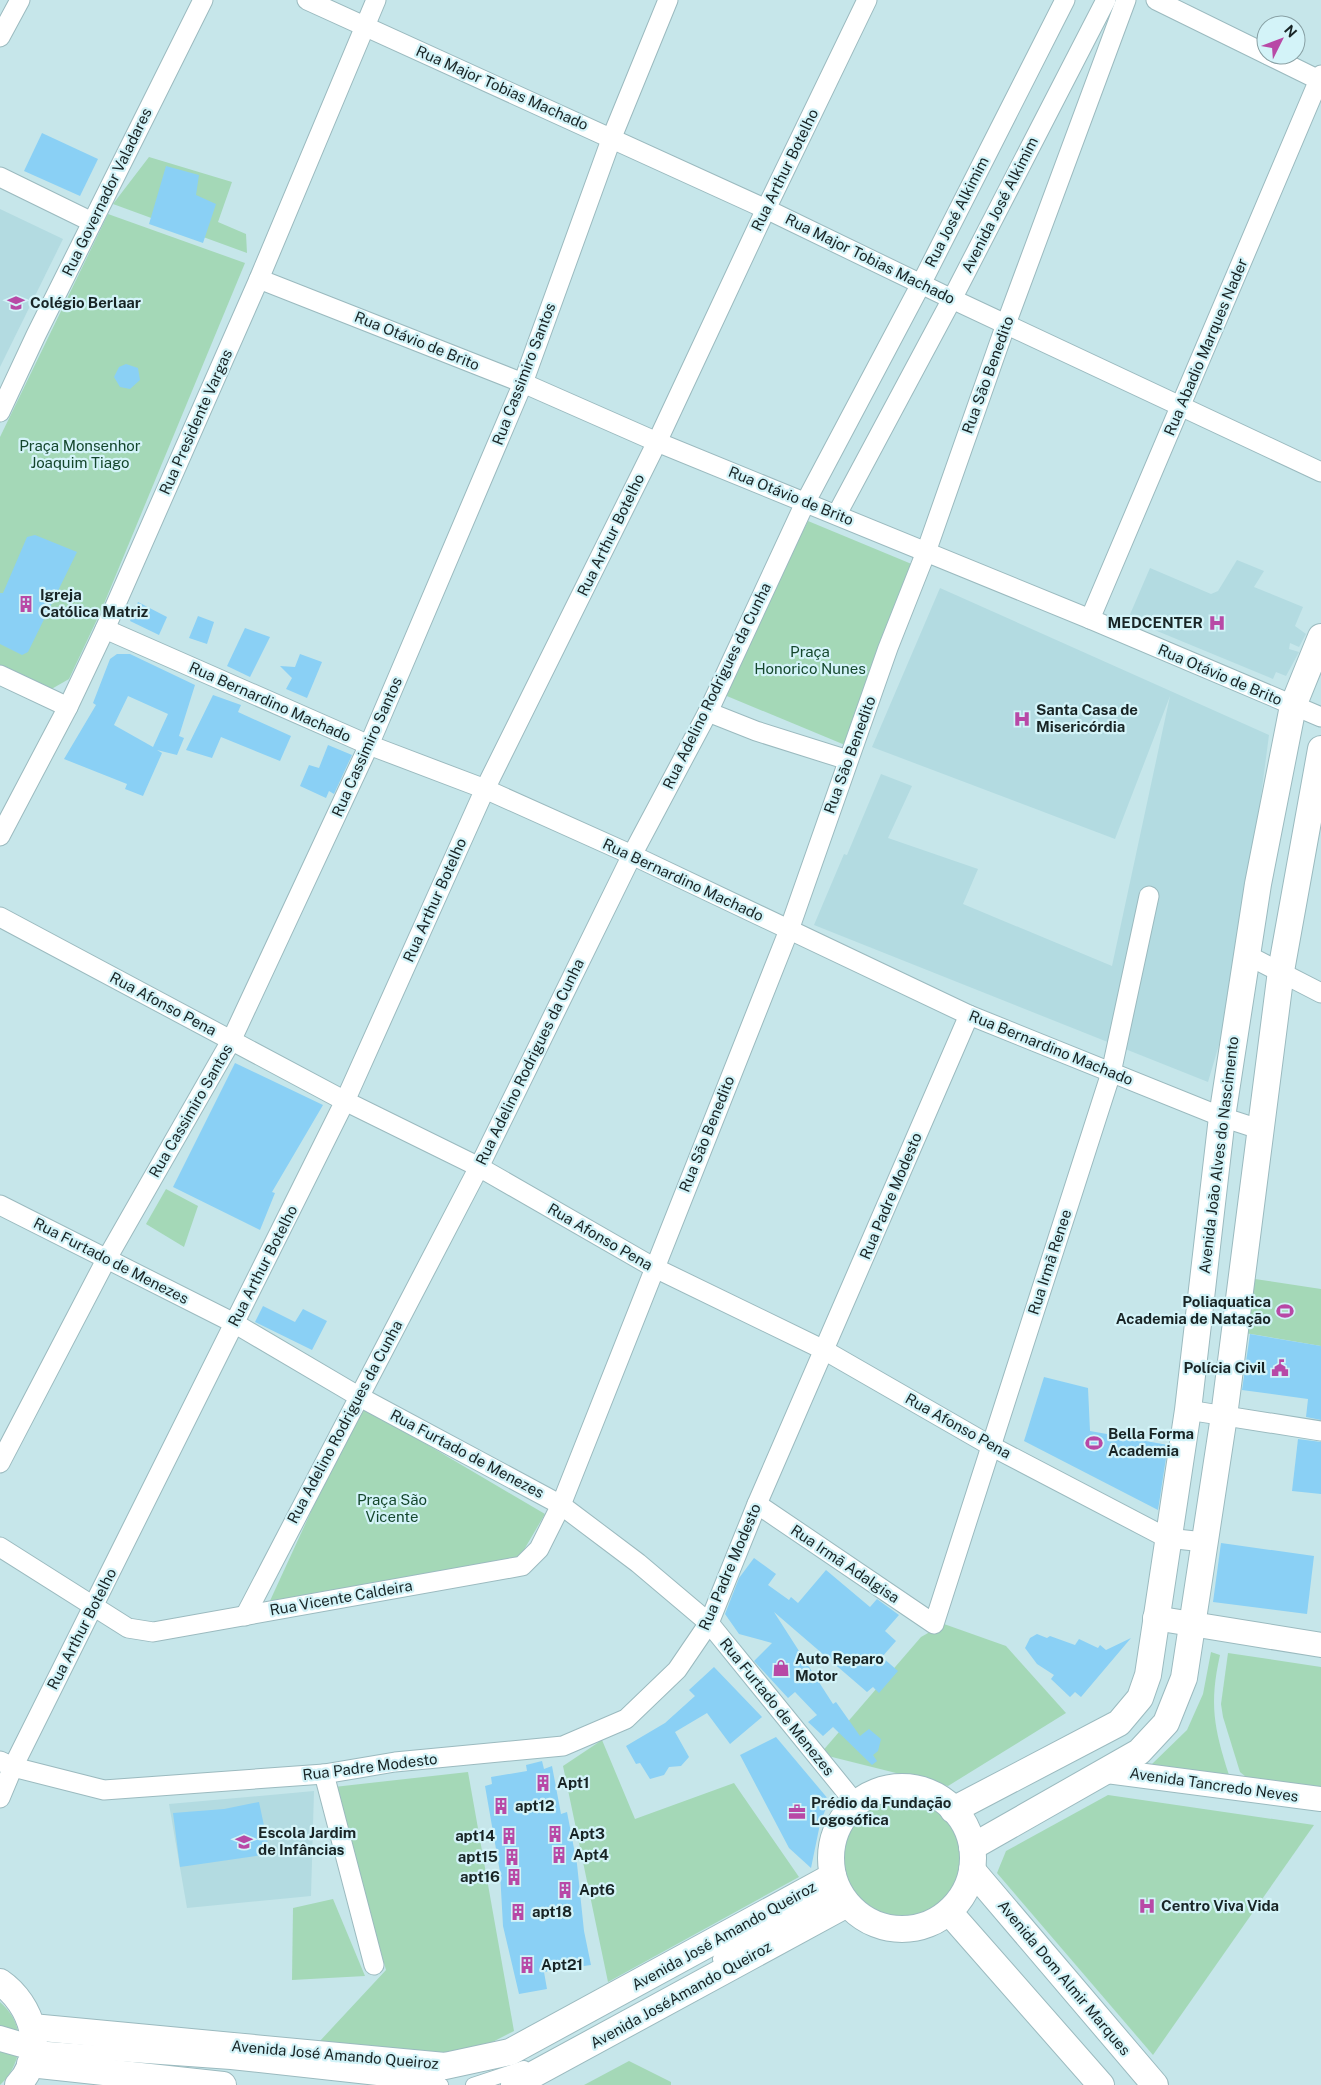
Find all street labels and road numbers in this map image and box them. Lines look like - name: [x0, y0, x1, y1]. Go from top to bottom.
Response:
- street label: Rua Major Tobias Machado: [414, 42, 591, 133]
- street label: Rua Governador Valadares: [58, 105, 155, 279]
- street label: Rua Arthur Botelho: [748, 106, 822, 234]
- street label: Avenida José Alkimim: [958, 134, 1041, 275]
- street label: Rua José Alkimim: [921, 154, 992, 270]
- street label: Rua Major Tobias Machado: [783, 210, 958, 307]
- street label: Rua Abadio Marques Nader: [1160, 256, 1251, 438]
- street label: Rua Cassimiro Santos: [489, 300, 559, 447]
- street label: Rua Otávio de Brito: [352, 308, 482, 373]
- street label: Rua São Benedito: [958, 314, 1017, 436]
- street label: Rua Presidente Vargas: [156, 347, 235, 497]
- street label: Rua Otávio de Brito: [726, 463, 856, 528]
- street label: Rua Arthur Botelho: [574, 471, 648, 599]
- street label: Rua Adelino Rodrigues da Cunha: [659, 580, 774, 792]
- street label: Rua Otávio de Brito: [1156, 641, 1285, 708]
- street label: Rua Bernardino Machado: [187, 658, 354, 745]
- street label: Rua Cassimiro Santos: [328, 674, 405, 819]
- street label: Rua São Benedito: [820, 694, 879, 816]
- street label: Rua Arthur Botelho: [400, 835, 470, 964]
- street label: Rua Bernardino Machado: [600, 835, 766, 924]
- street label: Rua Adelino Rodrigues da Cunha: [472, 956, 587, 1168]
- street label: Rua Afonso Pena: [107, 968, 219, 1039]
- street label: Rua Bernardino Machado: [967, 1007, 1136, 1088]
- street label: Avenida João Alves do Nascimento: [1196, 1035, 1242, 1275]
- street label: Rua Cassimiro Santos: [145, 1041, 236, 1180]
- street label: Rua São Benedito: [675, 1073, 738, 1194]
- street label: Rua Padre Modesto: [856, 1130, 925, 1262]
- street label: Rua Afonso Pena: [545, 1200, 656, 1273]
- street label: Rua Arthur Botelho: [225, 1202, 300, 1329]
- street label: Rua Irmã Renee: [1024, 1207, 1075, 1317]
- street label: Rua Furtado de Menezes: [31, 1214, 192, 1307]
- street label: Rua Adelino Rodrigues da Cunha: [284, 1317, 405, 1526]
- street label: Rua Afonso Pena: [903, 1390, 1014, 1462]
- street label: Rua Furtado de Menezes: [387, 1406, 547, 1501]
- street label: Rua Padre Modesto: [695, 1501, 764, 1633]
- street label: Rua Irmã Adalgisa: [788, 1521, 903, 1606]
- street label: Rua Arthur Botelho: [44, 1565, 119, 1692]
- street label: Rua Vicente Caldeira: [268, 1577, 414, 1618]
- street label: Rua Furtado de Menezes: [717, 1635, 838, 1779]
- street label: Rua Padre Modesto: [302, 1750, 438, 1783]
- street label: Avenida Tancredo Neves: [1129, 1764, 1300, 1805]
- street label: Avenida José Amando Queiroz: [629, 1878, 819, 1993]
- street label: Avenida Dom Almir Marques: [995, 1897, 1134, 2059]
- street label: Avenida JoséAmando Queiroz: [587, 1938, 774, 2052]
- street label: Avenida José Amando Queiroz: [231, 2037, 439, 2072]

